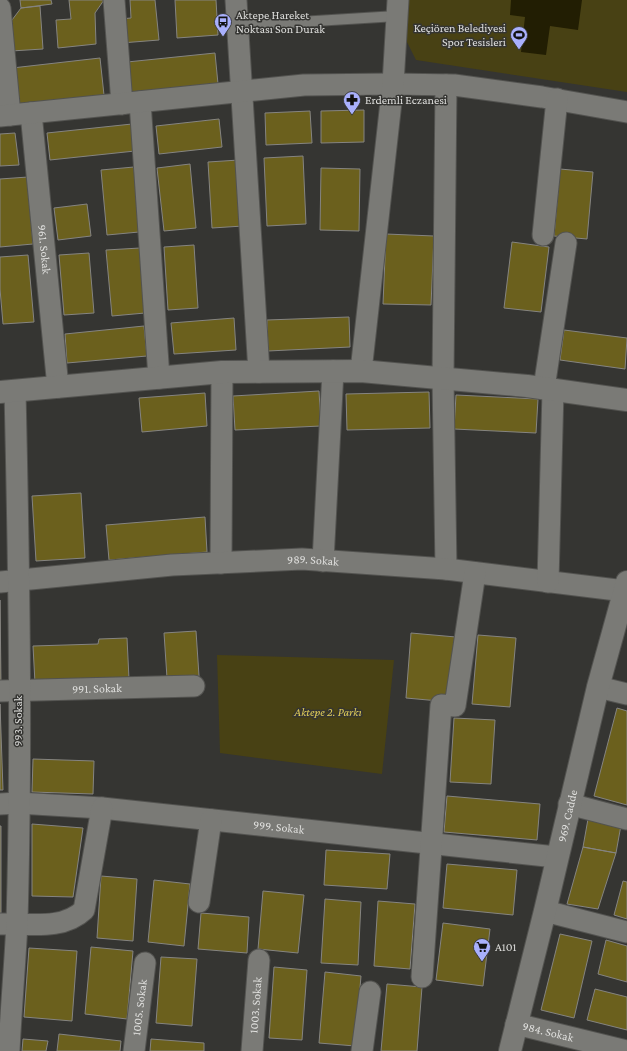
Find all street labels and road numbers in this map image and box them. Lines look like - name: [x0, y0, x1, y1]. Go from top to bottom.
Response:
- street label: 961. Sokak: [35, 224, 54, 275]
- street label: 989. Sokak: [287, 552, 340, 569]
- street label: 991. Sokak: [72, 681, 122, 696]
- street label: 993. Sokak: [11, 695, 25, 747]
- street label: 969. Cadde: [555, 788, 580, 843]
- street label: 999. Sokak: [252, 817, 305, 837]
- street label: 1003. Sokak: [246, 976, 265, 1034]
- street label: 1005. Sokak: [129, 978, 150, 1036]
- street label: 984. Sokak: [521, 1019, 575, 1045]

